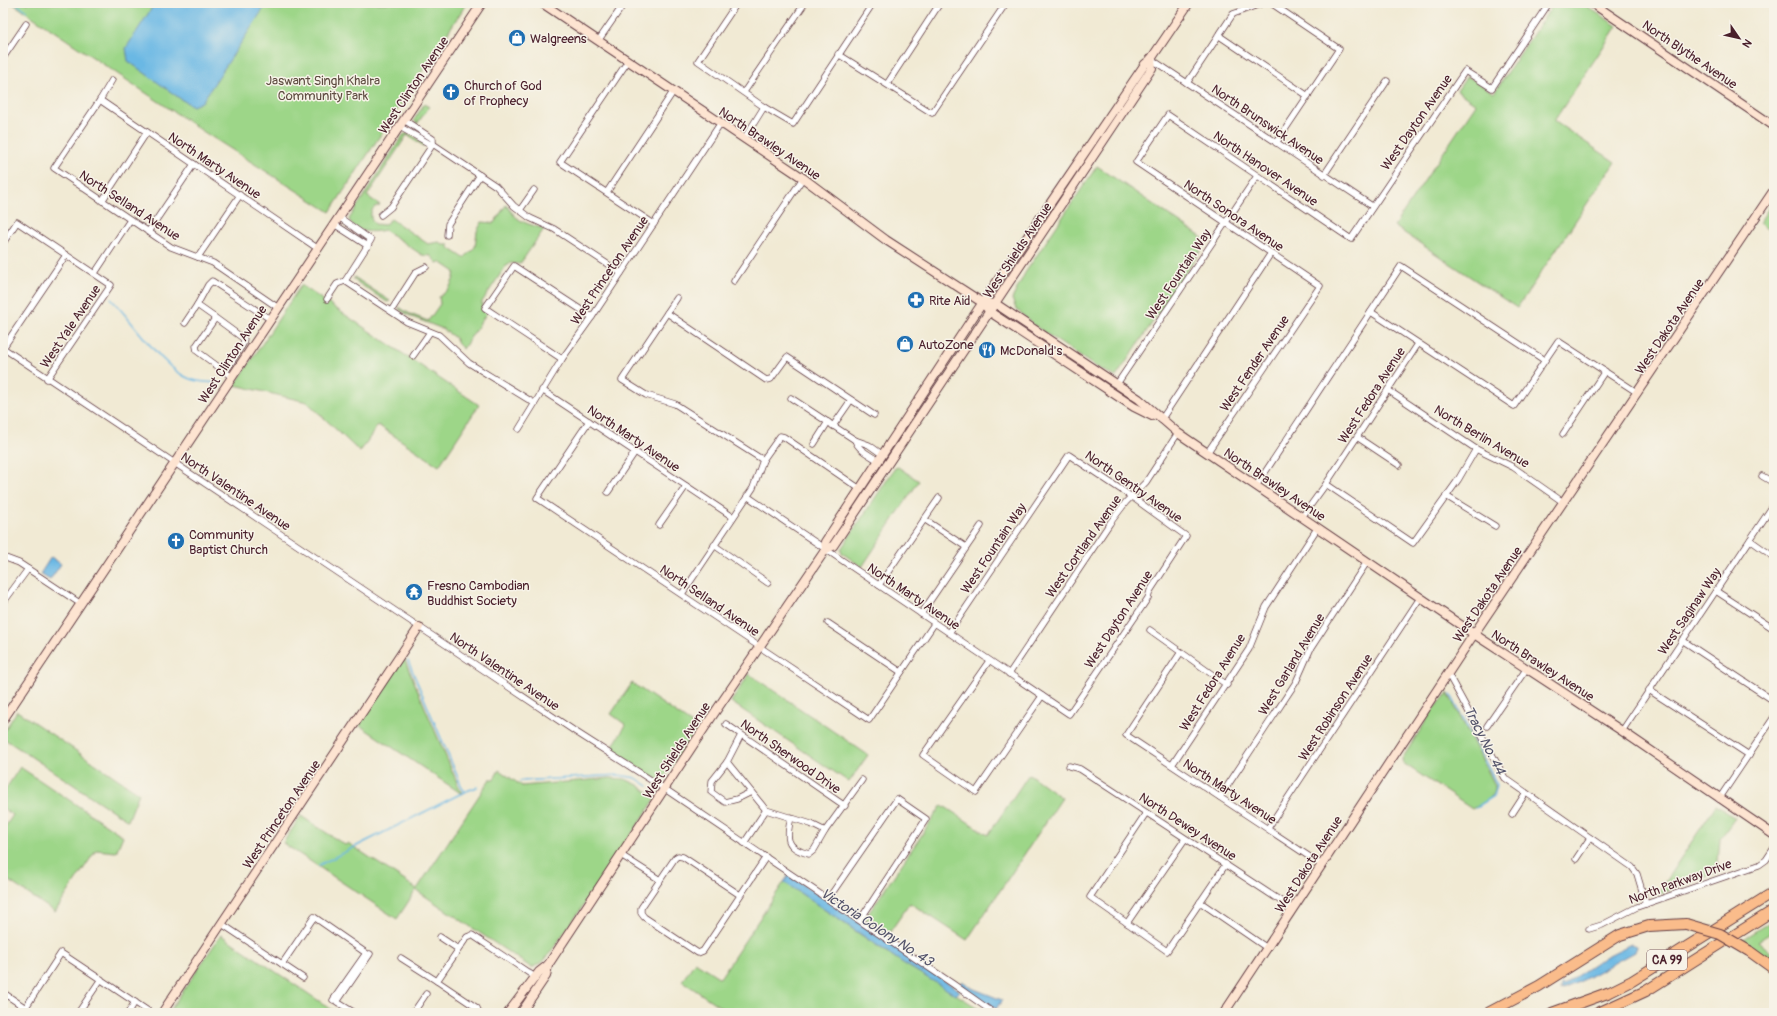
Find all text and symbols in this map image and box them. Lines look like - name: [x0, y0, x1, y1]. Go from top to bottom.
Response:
- street label: North Blythe Avenue: [1639, 17, 1740, 93]
- north arrow: [1719, 18, 1759, 58]
- shop icon: Walgreens: [507, 28, 527, 48]
- place label: Walgreens: [530, 31, 587, 47]
- street label: West Clinton Avenue: [375, 33, 453, 137]
- text: N: [1739, 37, 1754, 50]
- street label: West Dayton Avenue: [1378, 71, 1456, 174]
- park label: Jaswant Singh Khalra Community Park: [266, 73, 380, 104]
- place label: Church of God of Prophecy: [464, 78, 542, 109]
- street label: North Brunswick Avenue: [1208, 81, 1327, 169]
- church icon: Church of God of Prophecy: [441, 82, 461, 102]
- street label: North Brawley Avenue: [716, 104, 824, 184]
- street label: North Hanover Avenue: [1210, 128, 1321, 210]
- street label: North Marty Avenue: [165, 129, 264, 203]
- street label: North Selland Avenue: [76, 167, 183, 245]
- street label: North Sonora Avenue: [1180, 176, 1287, 256]
- street label: West Shields Avenue: [980, 199, 1056, 301]
- street label: West Princeton Avenue: [567, 213, 653, 328]
- street label: West Fountain Way: [1143, 226, 1215, 323]
- street label: West Dakota Avenue: [1632, 275, 1708, 377]
- street label: West Yale Avenue: [37, 281, 105, 371]
- pharmacy icon: Rite Aid: [906, 290, 926, 310]
- place label: Rite Aid: [929, 293, 970, 309]
- street label: West Clinton Avenue: [195, 302, 271, 407]
- street label: West Fender Avenue: [1217, 312, 1293, 415]
- shop icon: AutoZone: [895, 334, 915, 354]
- place label: AutoZone: [918, 337, 974, 353]
- restaurant icon: McDonald's: [977, 340, 997, 360]
- place label: McDonald's: [1000, 343, 1062, 359]
- street label: West Fedora Avenue: [1335, 344, 1409, 447]
- street label: North Marty Avenue: [584, 402, 683, 476]
- street label: North Berlin Avenue: [1431, 402, 1533, 472]
- street label: North Brawley Avenue: [1221, 445, 1329, 525]
- street label: North Gentry Avenue: [1082, 447, 1186, 527]
- street label: North Valentine Avenue: [178, 449, 294, 535]
- street label: West Cortland Avenue: [1042, 492, 1126, 601]
- street label: West Fountain Way: [958, 500, 1030, 597]
- place label: Community Baptist Church: [189, 527, 268, 558]
- church icon: Community Baptist Church: [166, 531, 186, 551]
- street label: West Dakota Avenue: [1450, 543, 1526, 645]
- street label: North Marty Avenue: [864, 560, 963, 634]
- street label: North Selland Avenue: [657, 562, 763, 640]
- street label: West Saginaw Way: [1655, 565, 1725, 658]
- street label: West Dayton Avenue: [1081, 567, 1157, 671]
- place label: Fresno Cambodian Buddhist Society: [427, 578, 530, 609]
- temple icon: Fresno Cambodian Buddhist Society: [404, 582, 424, 602]
- street label: West Garland Avenue: [1255, 610, 1329, 718]
- street label: North Brawley Avenue: [1488, 627, 1597, 705]
- street label: North Valentine Avenue: [447, 629, 563, 715]
- street label: West Fedora Avenue: [1176, 630, 1250, 734]
- street label: West Robinson Avenue: [1295, 651, 1377, 764]
- street label: West Shields Avenue: [640, 699, 714, 802]
- water label: Tracy No. 44: [1460, 703, 1509, 778]
- street label: North Sherwood Drive: [737, 716, 844, 798]
- street label: North Marty Avenue: [1180, 756, 1280, 828]
- street label: West Princeton Avenue: [239, 757, 325, 872]
- street label: North Dewey Avenue: [1136, 789, 1240, 865]
- street label: West Dakota Avenue: [1272, 813, 1346, 916]
- street label: North Parkway Drive: [1627, 856, 1735, 908]
- water label: Victoria Colony No. 43: [817, 885, 938, 971]
- road number: CA 99: [1647, 950, 1687, 970]

